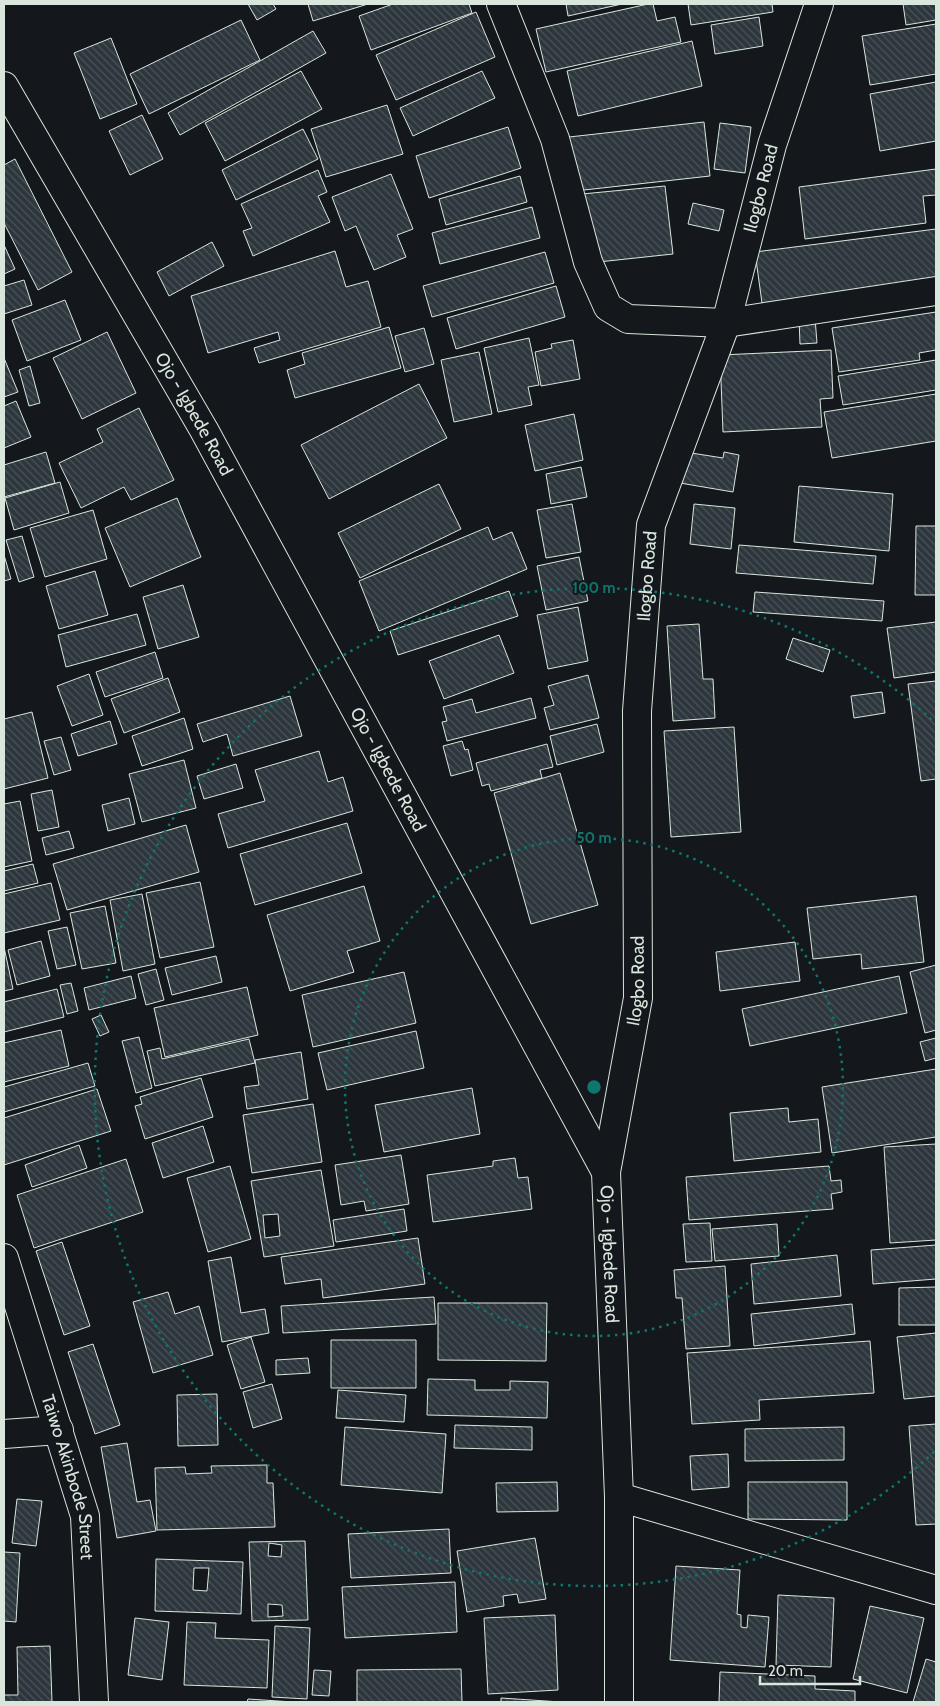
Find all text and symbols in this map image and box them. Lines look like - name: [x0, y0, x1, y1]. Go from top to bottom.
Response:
- street label: Ilogbo Road: [739, 142, 783, 235]
- street label: Ojo - Igbede Road: [150, 348, 238, 479]
- street label: Ilogbo Road: [633, 530, 662, 622]
- text: 100 m: [572, 579, 616, 597]
- street label: Ojo - Igbede Road: [345, 704, 430, 835]
- text: 50 m: [576, 829, 612, 847]
- street label: Ilogbo Road: [622, 936, 649, 1028]
- centre of rings: [585, 1078, 603, 1096]
- street label: Ojo - Igbede Road: [596, 1185, 623, 1324]
- street label: Taiwo Akinbode Street: [37, 1392, 98, 1560]
- scale bar: [760, 1654, 860, 1686]
- text: 20 m: [768, 1662, 803, 1680]

